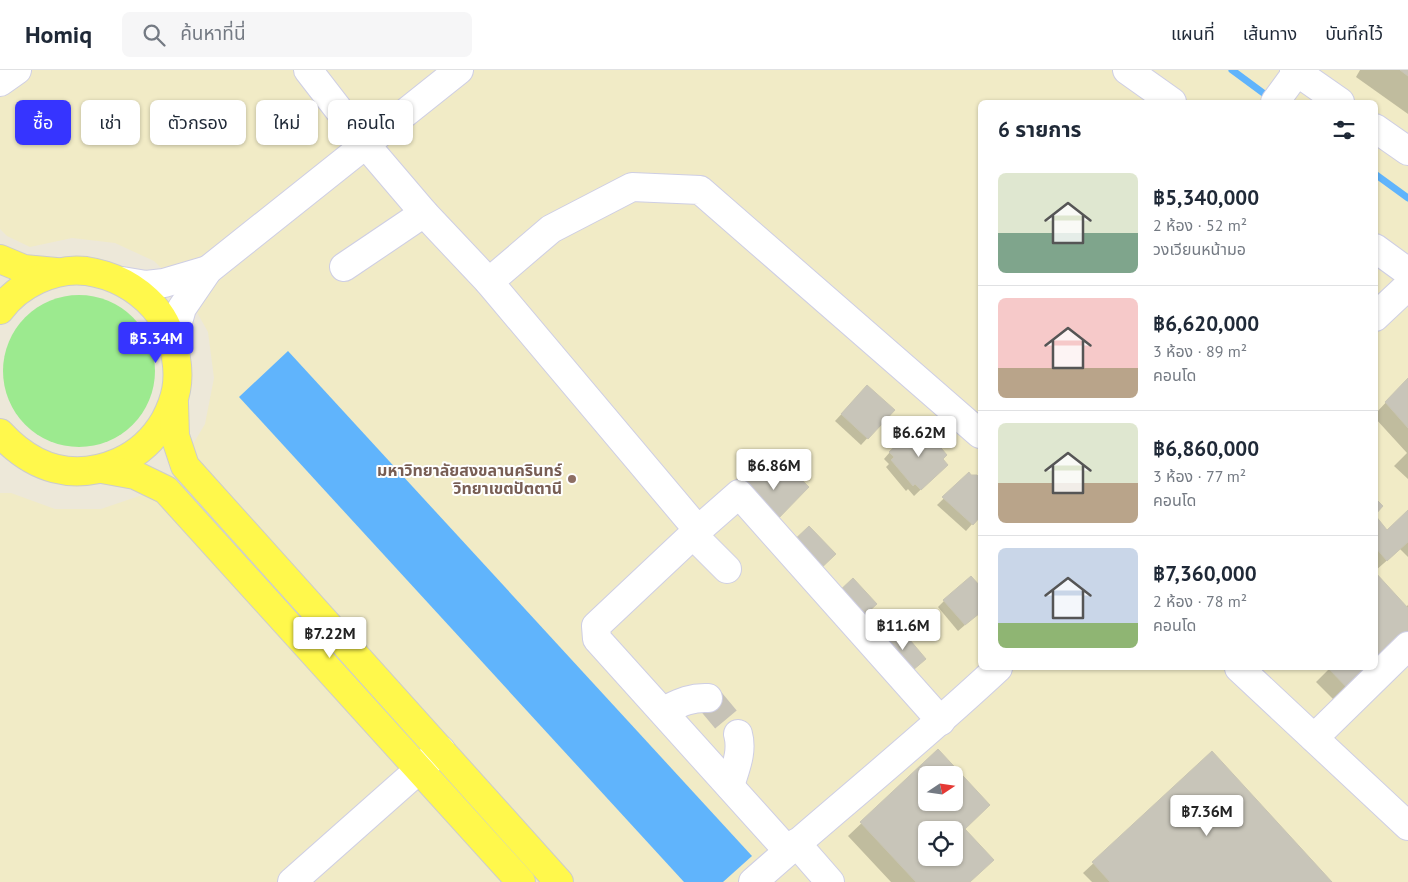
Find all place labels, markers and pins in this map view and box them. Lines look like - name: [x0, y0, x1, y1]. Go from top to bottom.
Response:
- pin: ฿5.34M: [115, 322, 197, 364]
- pin: ฿6.62M: [878, 416, 960, 458]
- pin: ฿6.86M: [733, 448, 815, 491]
- place label: มหาวิทยาลัยสงขลานครินทร์ วิทยาเขตปัตตานี: [377, 460, 562, 498]
- marker: มหาวิทยาลัยสงขลานครินทร์ วิทยาเขตปัตตานี: [566, 473, 578, 485]
- pin: ฿11.6M: [862, 608, 944, 651]
- pin: ฿7.22M: [289, 616, 371, 659]
- pin: ฿7.36M: [1166, 794, 1248, 837]

